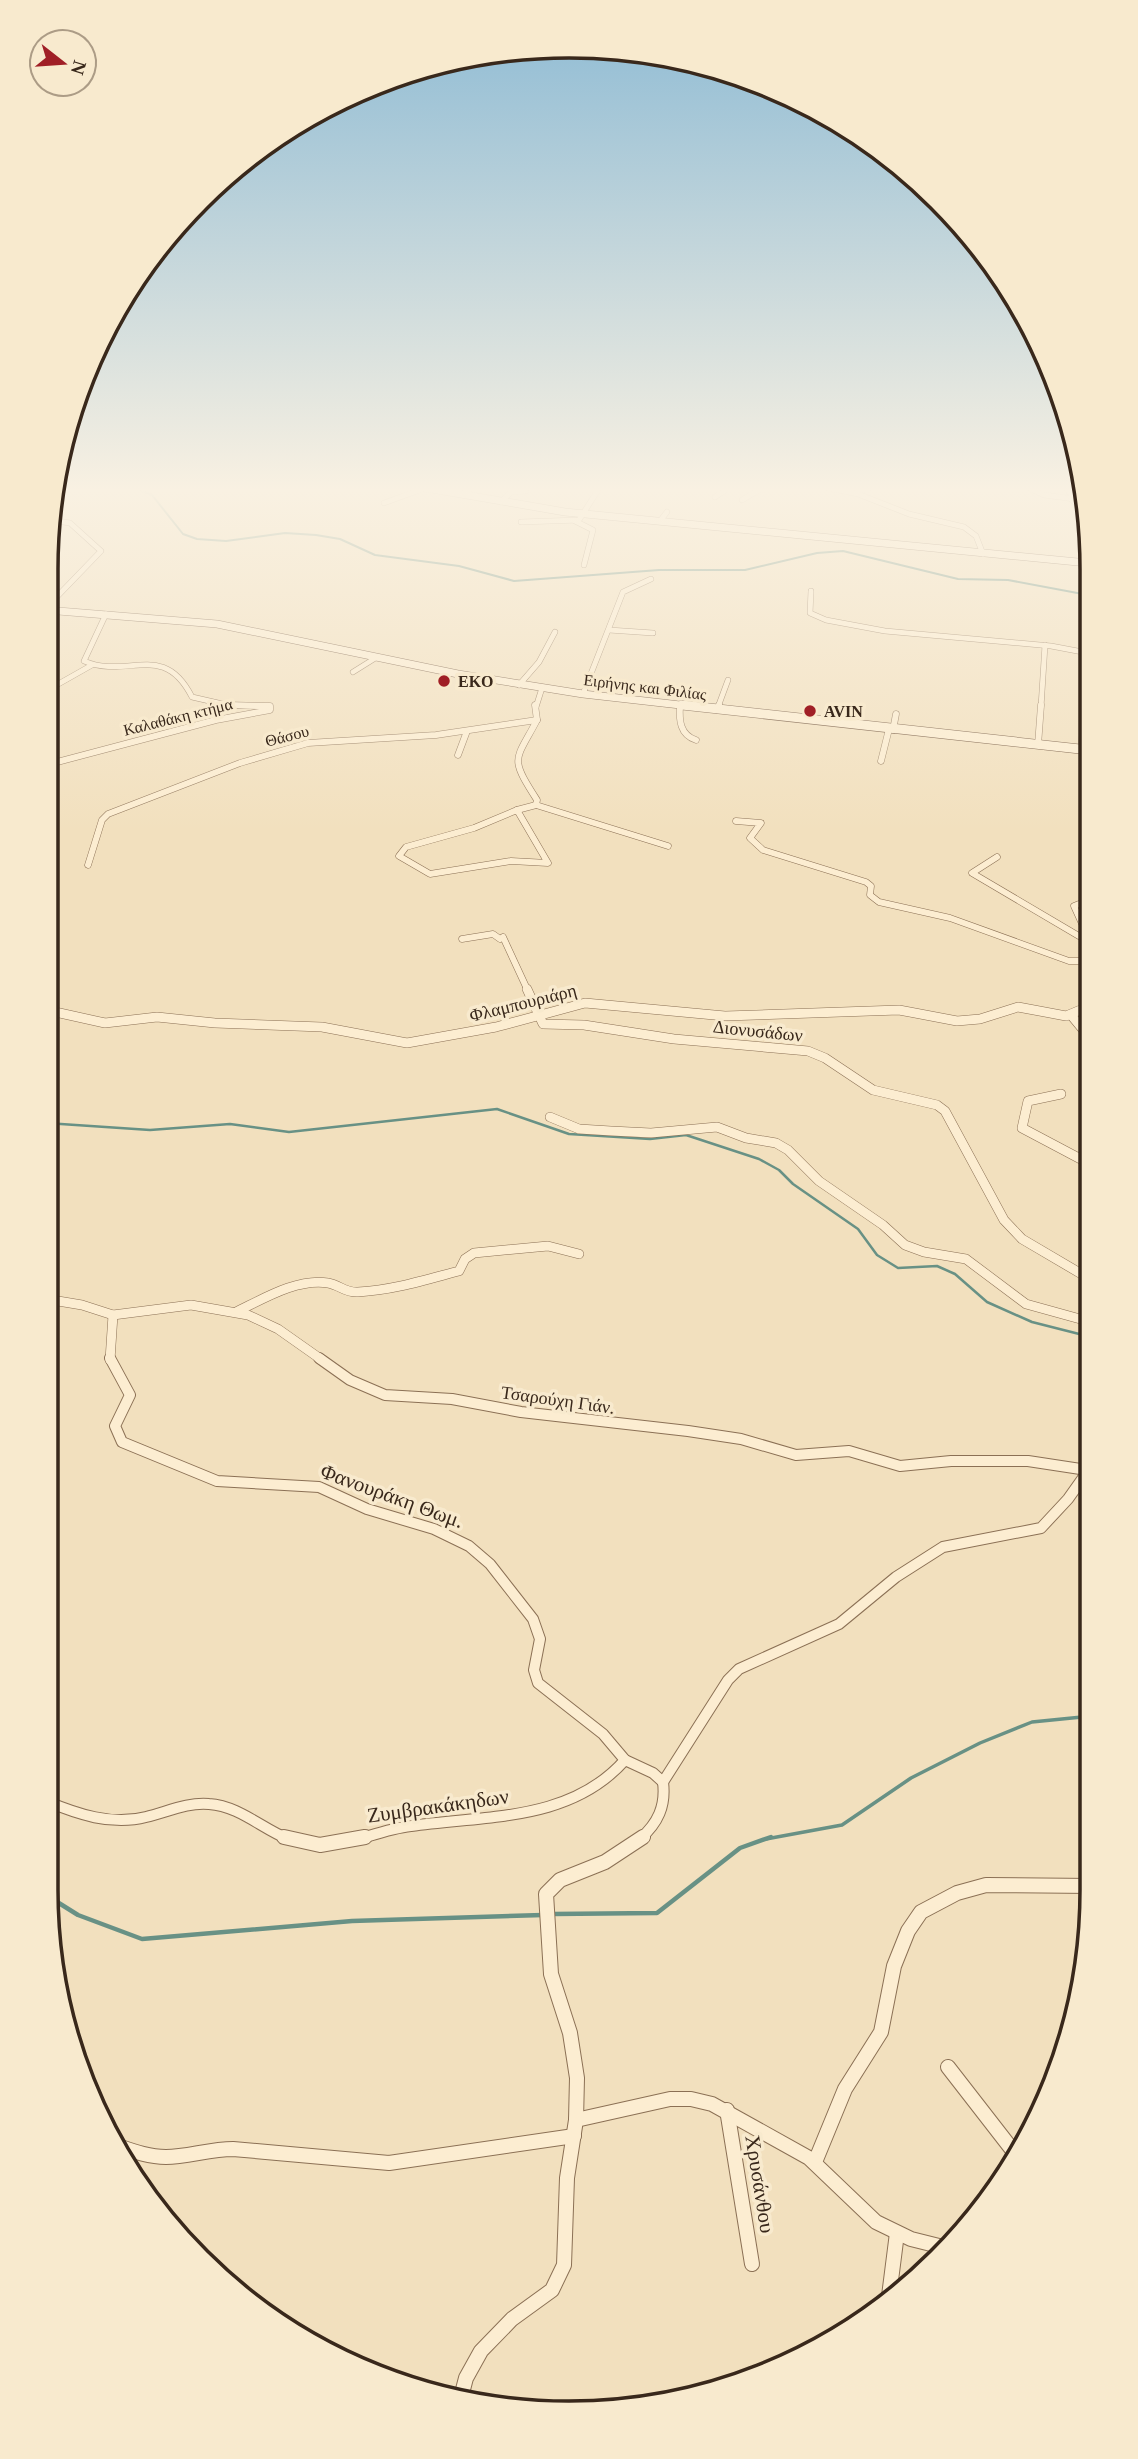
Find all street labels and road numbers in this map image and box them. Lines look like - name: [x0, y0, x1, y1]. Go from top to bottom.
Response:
- street label: Ειρήνης και Φιλίας: [582, 671, 708, 704]
- street label: Καλαθάκη κτήμα: [122, 695, 235, 740]
- street label: Θάσου: [263, 722, 311, 750]
- street label: Φλαμπουριάρη: [467, 980, 579, 1026]
- street label: Διονυσάδων: [712, 1016, 804, 1046]
- street label: Τσαρούχη Γιάν.: [500, 1382, 616, 1418]
- street label: Φανουράκη Θωμ.: [317, 1459, 467, 1533]
- street label: Ζυμβρακάκηδων: [366, 1784, 510, 1828]
- street label: Χρυσάνθου: [740, 2133, 780, 2235]

